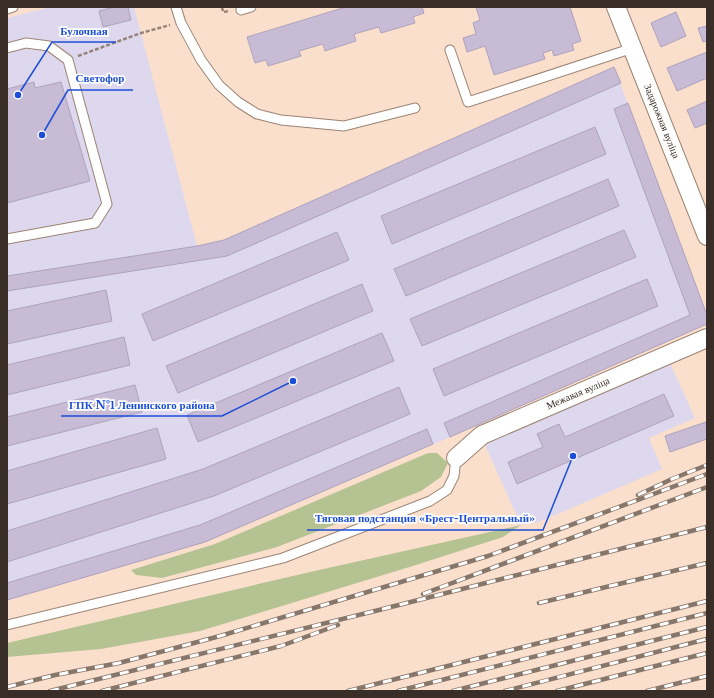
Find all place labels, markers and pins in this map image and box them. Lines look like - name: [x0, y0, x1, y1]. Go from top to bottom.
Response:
- callout: Булочная: [52, 19, 116, 42]
- callout: Светофор: [68, 67, 133, 90]
- callout: ГПК №1 Ленинского района: [61, 393, 222, 416]
- callout: Тяговая подстанция «Брест-Центральный»: [307, 507, 543, 530]

